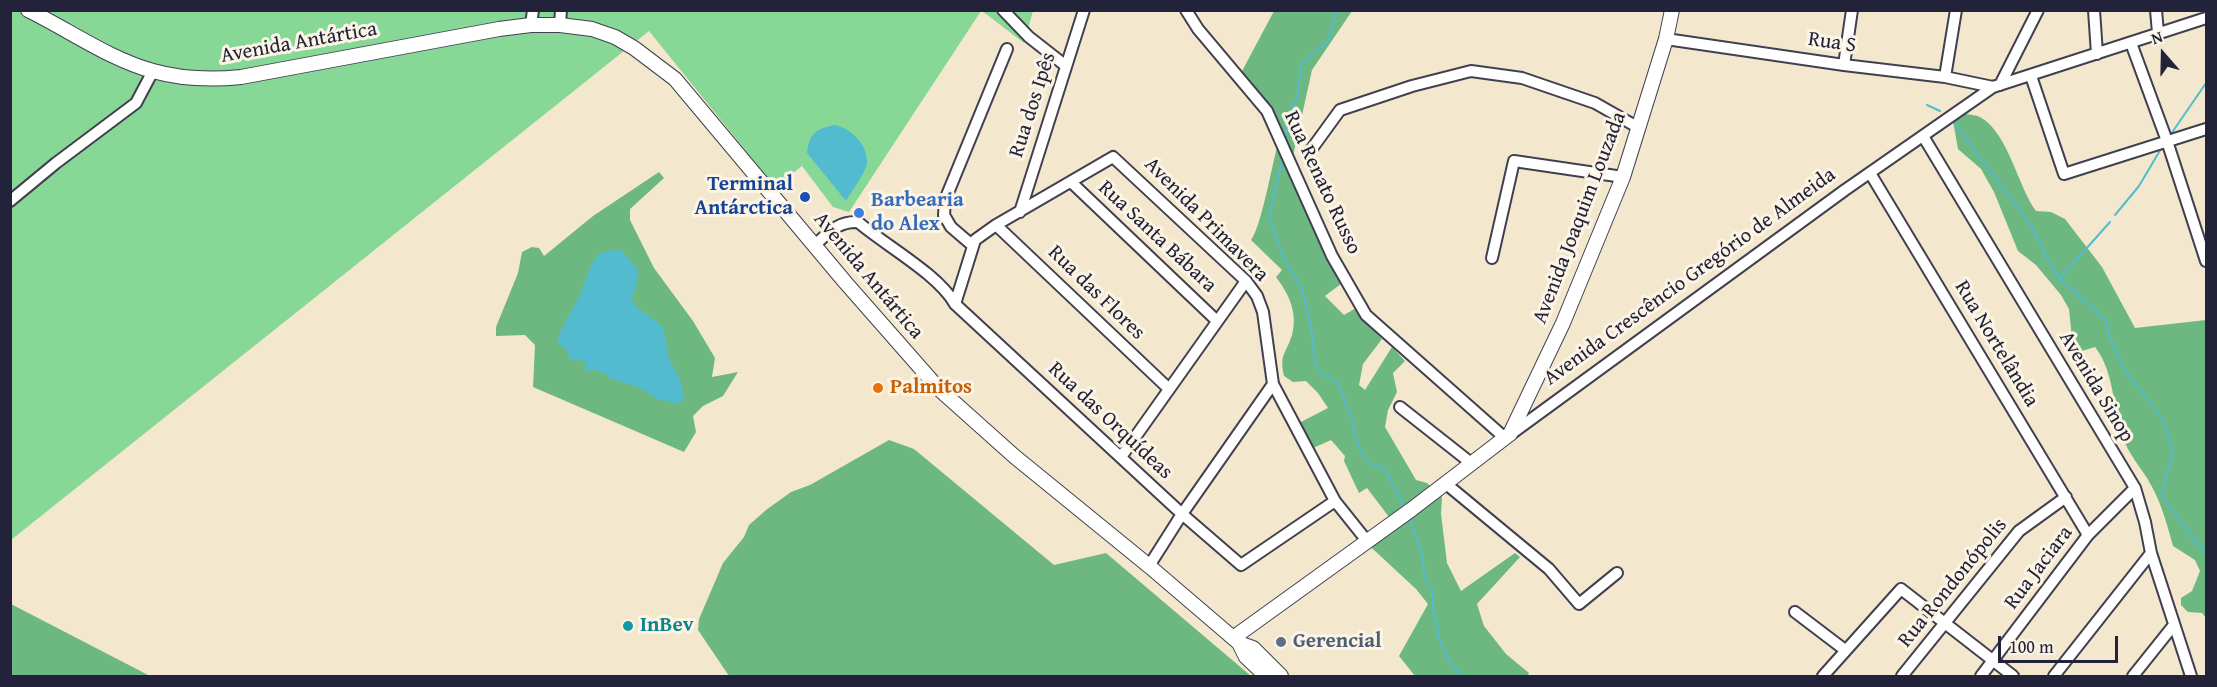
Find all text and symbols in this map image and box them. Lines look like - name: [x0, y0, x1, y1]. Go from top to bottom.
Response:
- street label: Avenida Antártica: [219, 17, 379, 69]
- north arrow: [2133, 24, 2193, 84]
- text: N: [2148, 24, 2166, 50]
- street label: Rua S: [1806, 27, 1858, 59]
- street label: Rua dos Ipês: [1004, 49, 1062, 161]
- street label: Rua Renato Russo: [1278, 107, 1366, 259]
- street label: Avenida Joaquim Louzada: [1528, 109, 1632, 327]
- street label: Avenida Primavera: [1138, 152, 1274, 288]
- street label: Avenida Crescêncio Gregório de Almeida: [1539, 163, 1841, 391]
- place label: Terminal Antárctica: [695, 172, 793, 222]
- street label: Rua Santa Bábara: [1092, 176, 1222, 298]
- place label: Barbearia do Alex: [871, 188, 964, 238]
- marker: Terminal Antárctica: [798, 190, 812, 204]
- marker: Barbearia do Alex: [852, 206, 866, 220]
- street label: Avenida Antártica: [808, 207, 928, 345]
- street label: Rua das Flores: [1042, 240, 1150, 346]
- street label: Rua Nortelândia: [1948, 276, 2044, 412]
- street label: Avenida Sinop: [2053, 327, 2139, 447]
- street label: Rua das Orquídeas: [1043, 357, 1177, 485]
- place label: Palmitos: [890, 375, 972, 401]
- marker: Palmitos: [871, 381, 885, 395]
- street label: Rua Rondonópolis: [1893, 513, 2013, 653]
- street label: Rua Jaciara: [1999, 521, 2079, 615]
- place label: InBev: [640, 613, 694, 639]
- marker: InBev: [621, 619, 635, 633]
- scale bar: [2001, 624, 2121, 662]
- place label: Gerencial: [1293, 629, 1382, 655]
- text: 100 m: [2009, 633, 2054, 660]
- marker: Gerencial: [1274, 635, 1288, 649]

